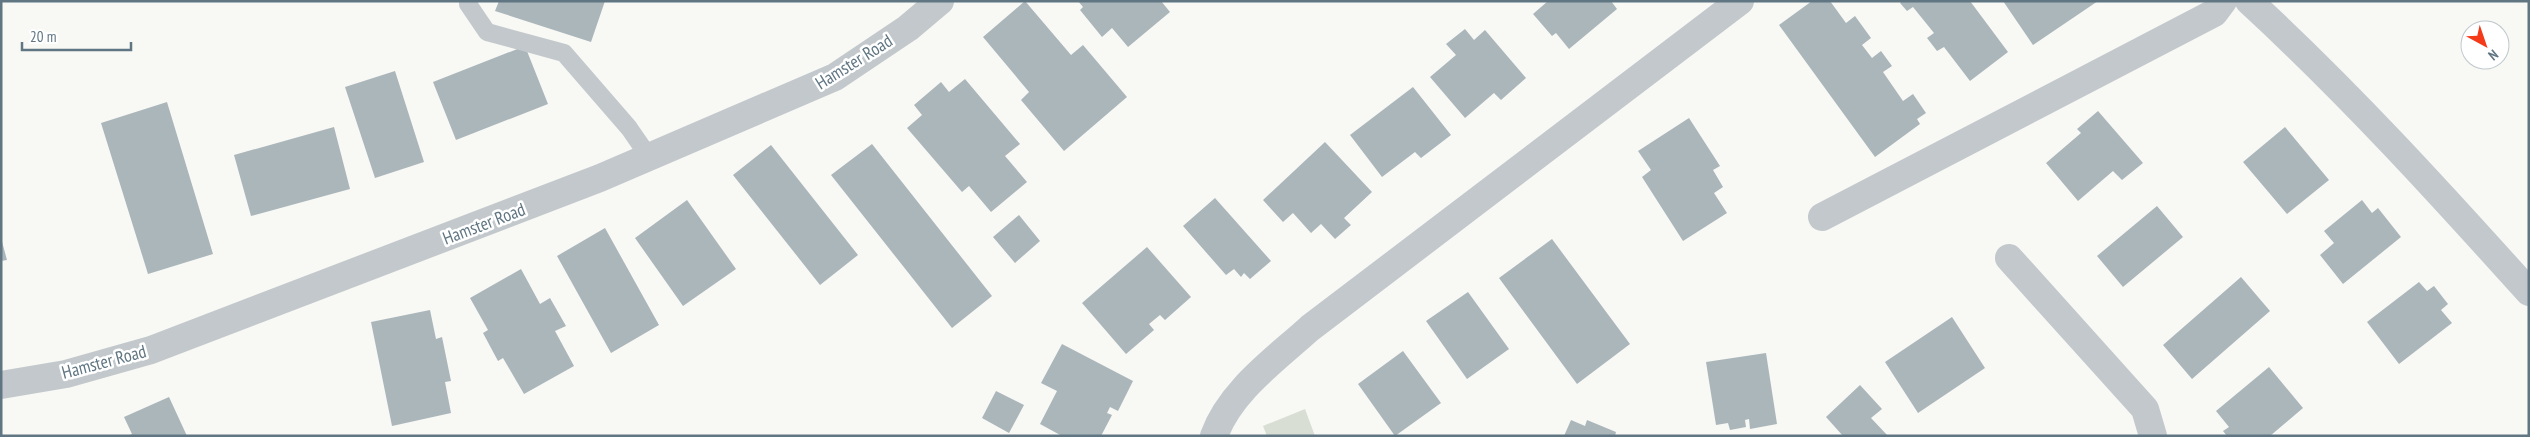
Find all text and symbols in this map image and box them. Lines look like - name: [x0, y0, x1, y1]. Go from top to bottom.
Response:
- scale bar: [22, 20, 131, 52]
- north arrow: [2460, 20, 2510, 70]
- text: 20 m: [30, 27, 56, 46]
- street label: Hamster Road: [811, 29, 896, 94]
- text: N: [2485, 46, 2502, 64]
- street label: Hamster Road: [439, 197, 528, 250]
- street label: Hamster Road: [59, 339, 149, 384]

